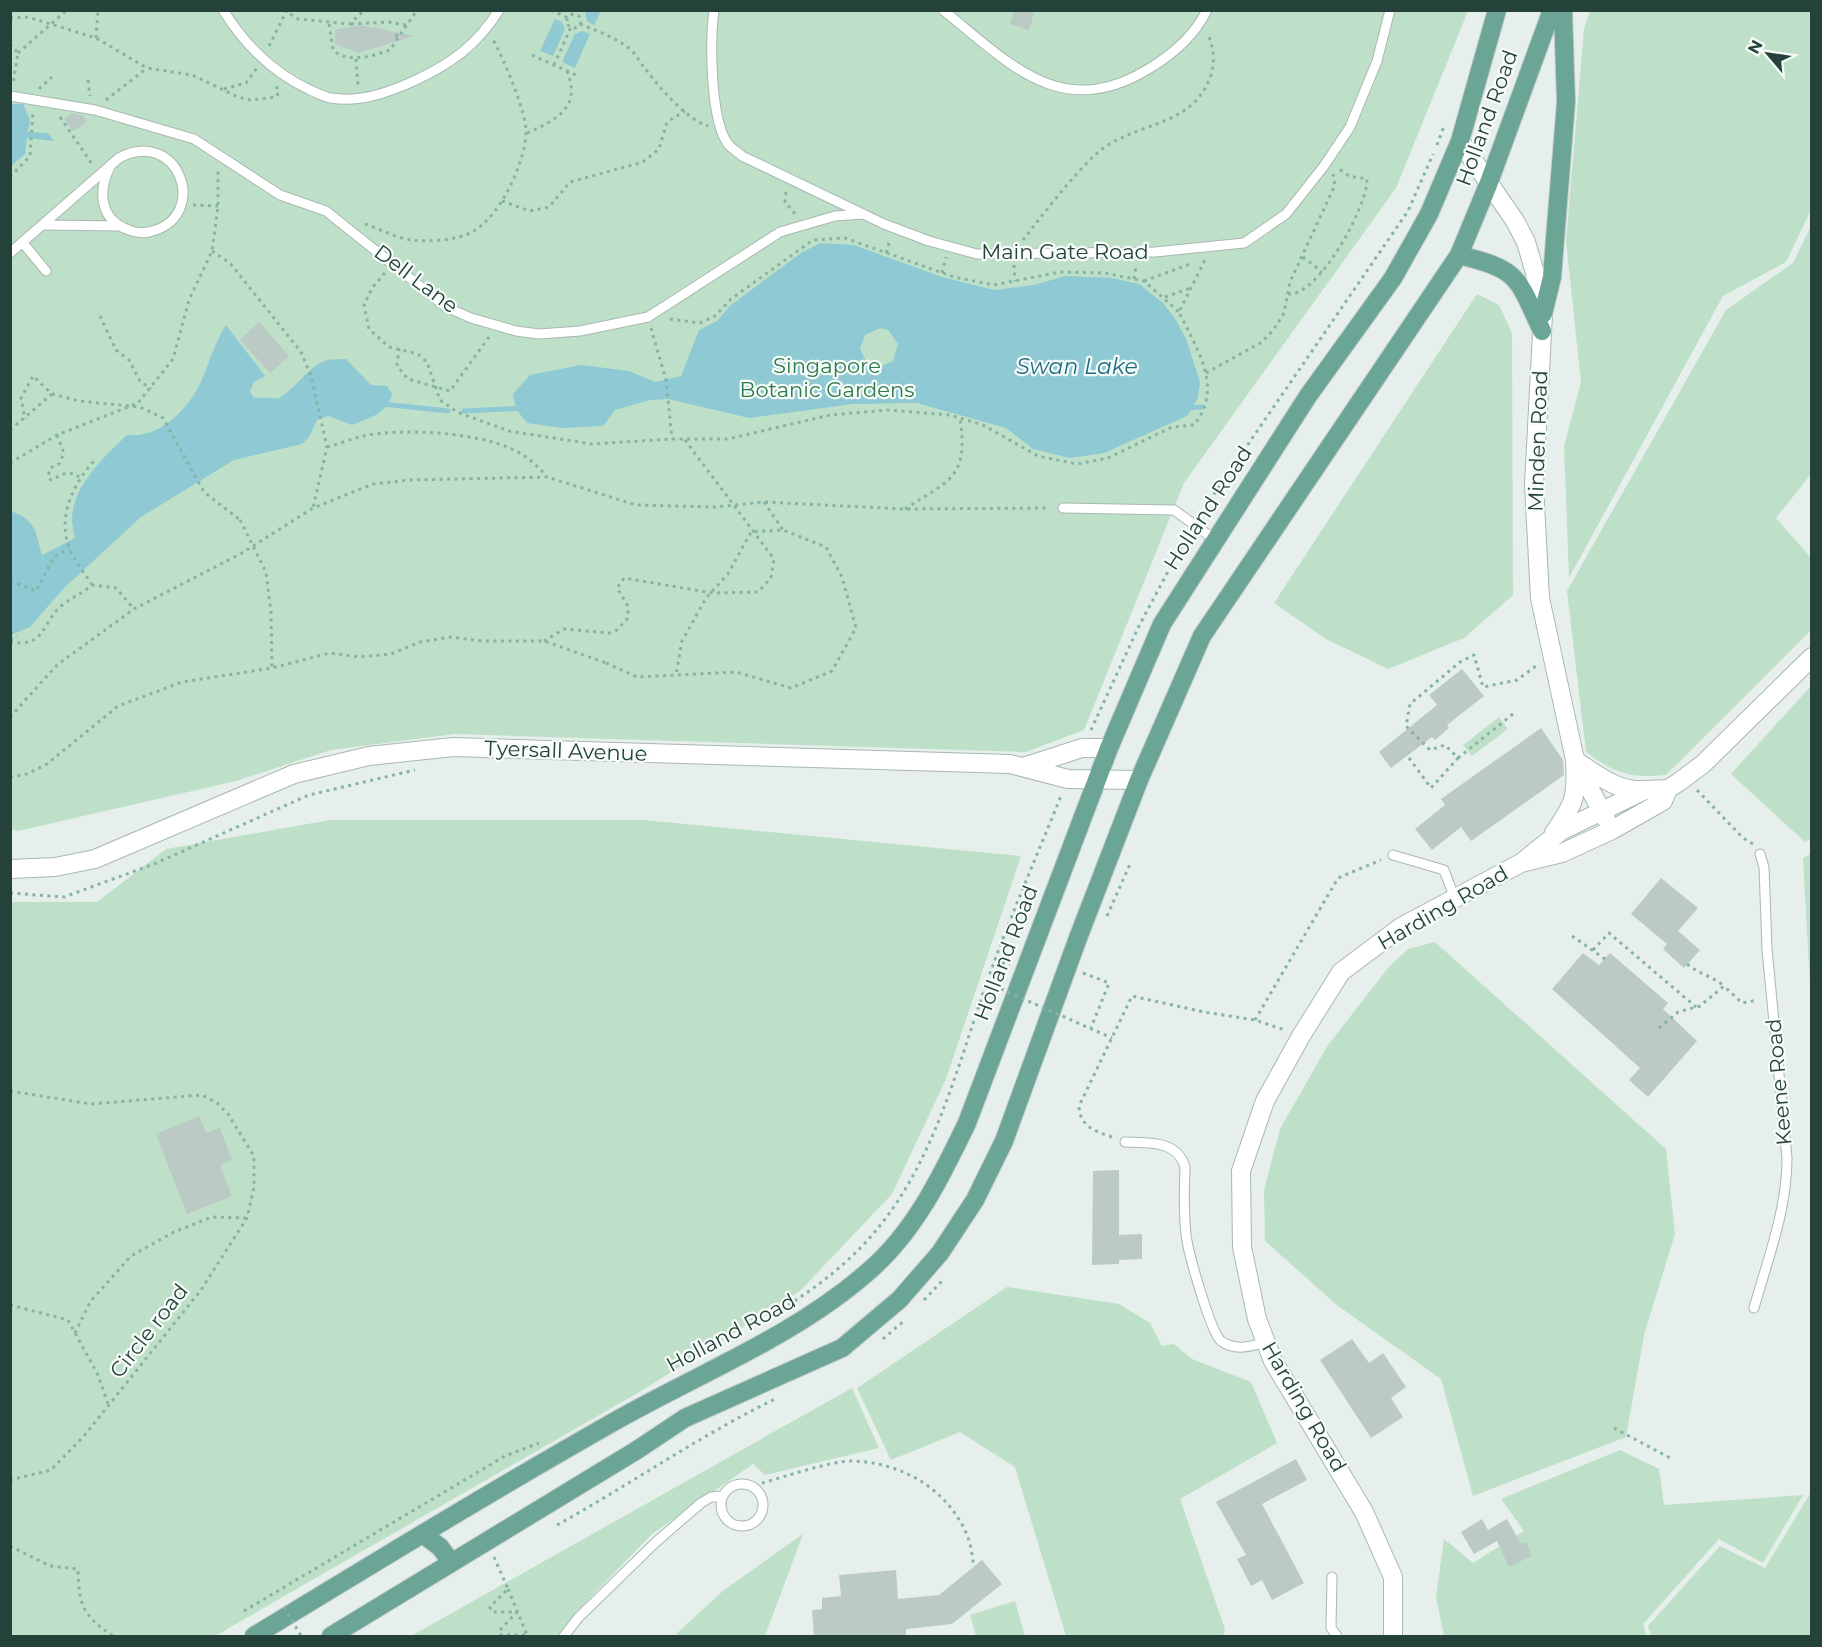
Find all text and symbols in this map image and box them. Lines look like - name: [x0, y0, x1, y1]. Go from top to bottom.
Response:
- north arrow: [1738, 24, 1798, 84]
- text: N: [1744, 37, 1767, 57]
- street label: Holland Road: [1450, 46, 1523, 189]
- street label: Dell Lane: [369, 239, 463, 318]
- street label: Main Gate Road: [981, 239, 1149, 264]
- park label: Singapore Botanic Gardens: [740, 353, 914, 402]
- water label: Swan Lake: [1016, 353, 1138, 380]
- street label: Minden Road: [1523, 370, 1552, 512]
- street label: Holland Road: [1158, 441, 1257, 574]
- street label: Tyersall Avenue: [484, 735, 648, 766]
- street label: Harding Road: [1373, 860, 1512, 955]
- street label: Holland Road: [968, 882, 1043, 1024]
- street label: Keene Road: [1761, 1018, 1796, 1146]
- street label: Circle road: [104, 1279, 193, 1383]
- street label: Holland Road: [662, 1288, 800, 1377]
- street label: Harding Road: [1257, 1337, 1352, 1476]

